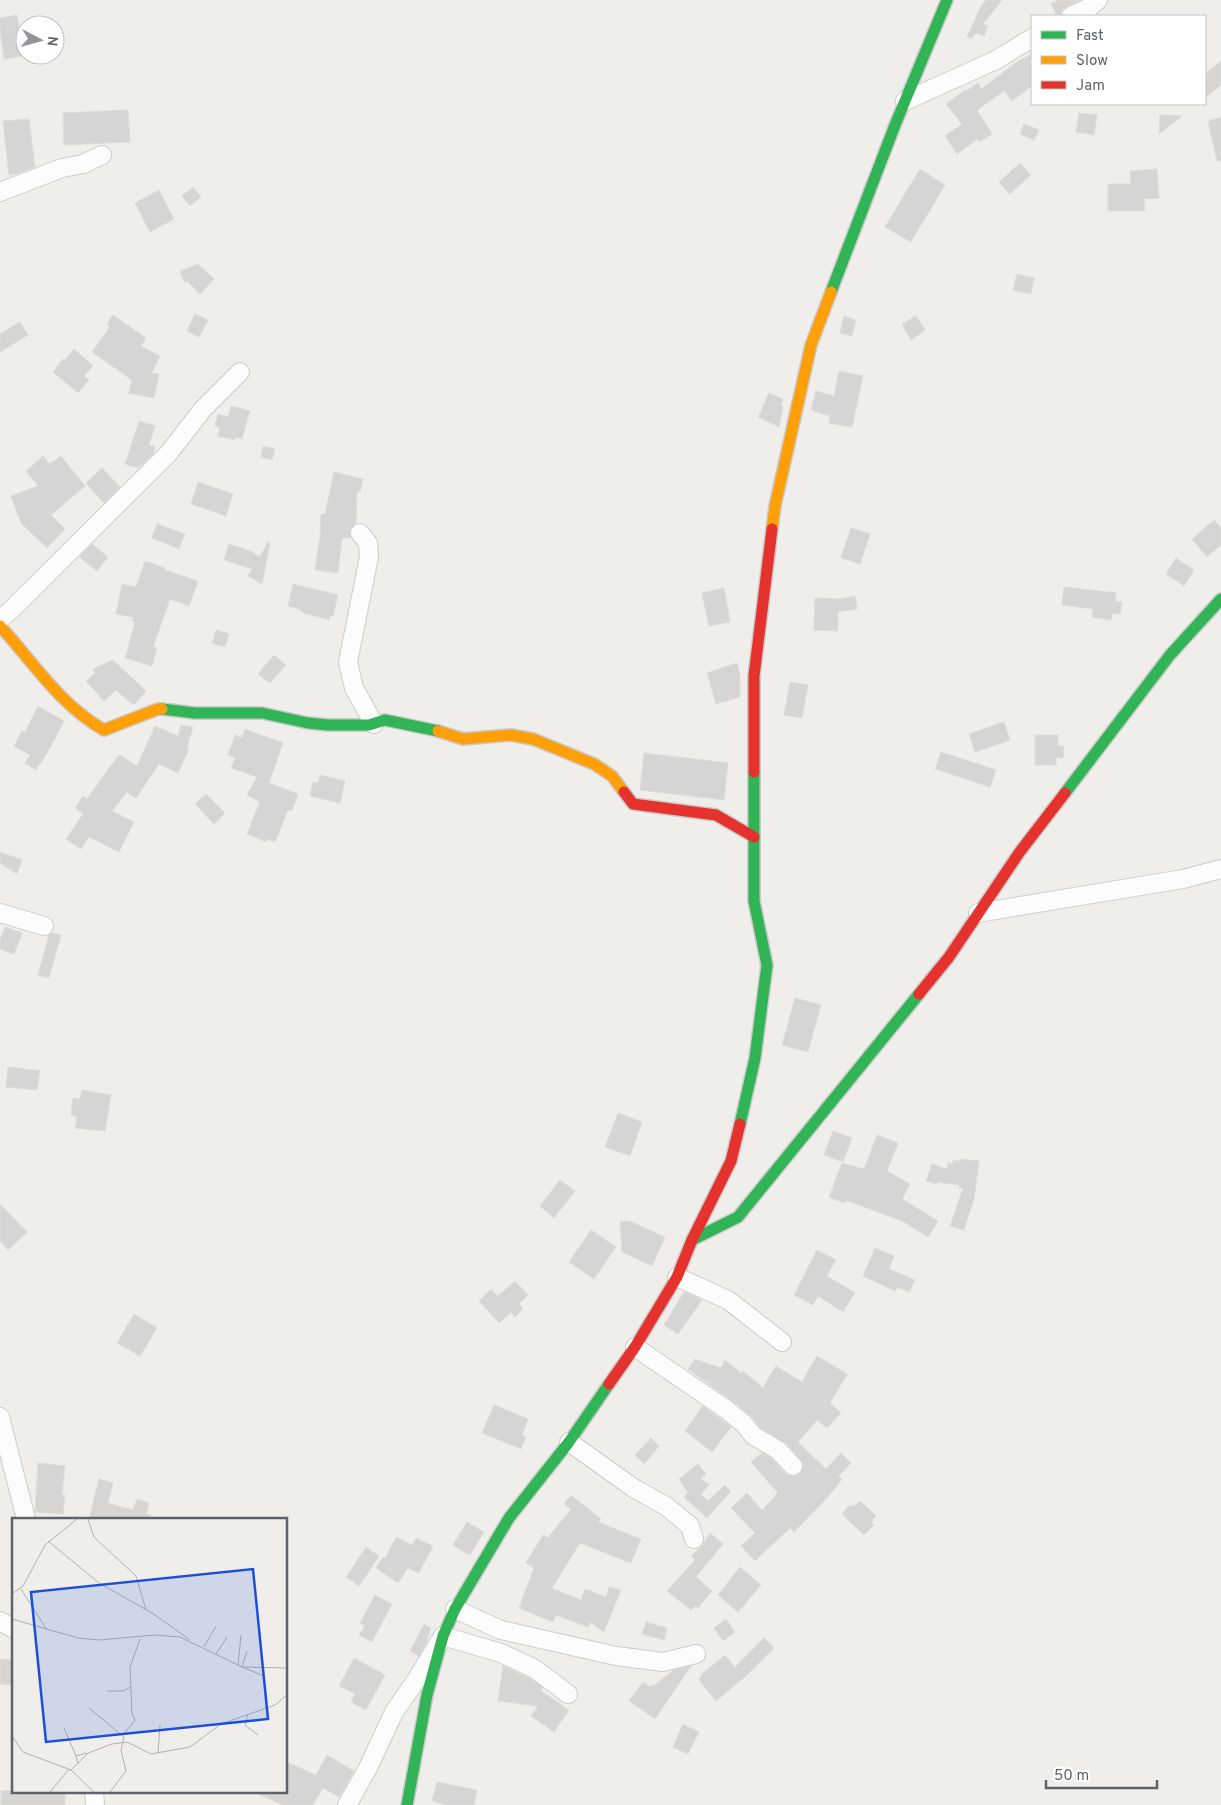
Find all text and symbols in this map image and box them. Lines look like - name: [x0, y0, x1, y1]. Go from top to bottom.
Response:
- north arrow: [15, 15, 65, 65]
- legend: [1031, 15, 1206, 105]
- text: Fast: [1076, 27, 1104, 46]
- text: N: [42, 35, 60, 47]
- text: Slow: [1076, 52, 1108, 71]
- text: Jam: [1076, 77, 1105, 96]
- inset map: [12, 1518, 288, 1792]
- scale bar: [1046, 1758, 1157, 1790]
- text: 50 m: [1054, 1767, 1089, 1786]

